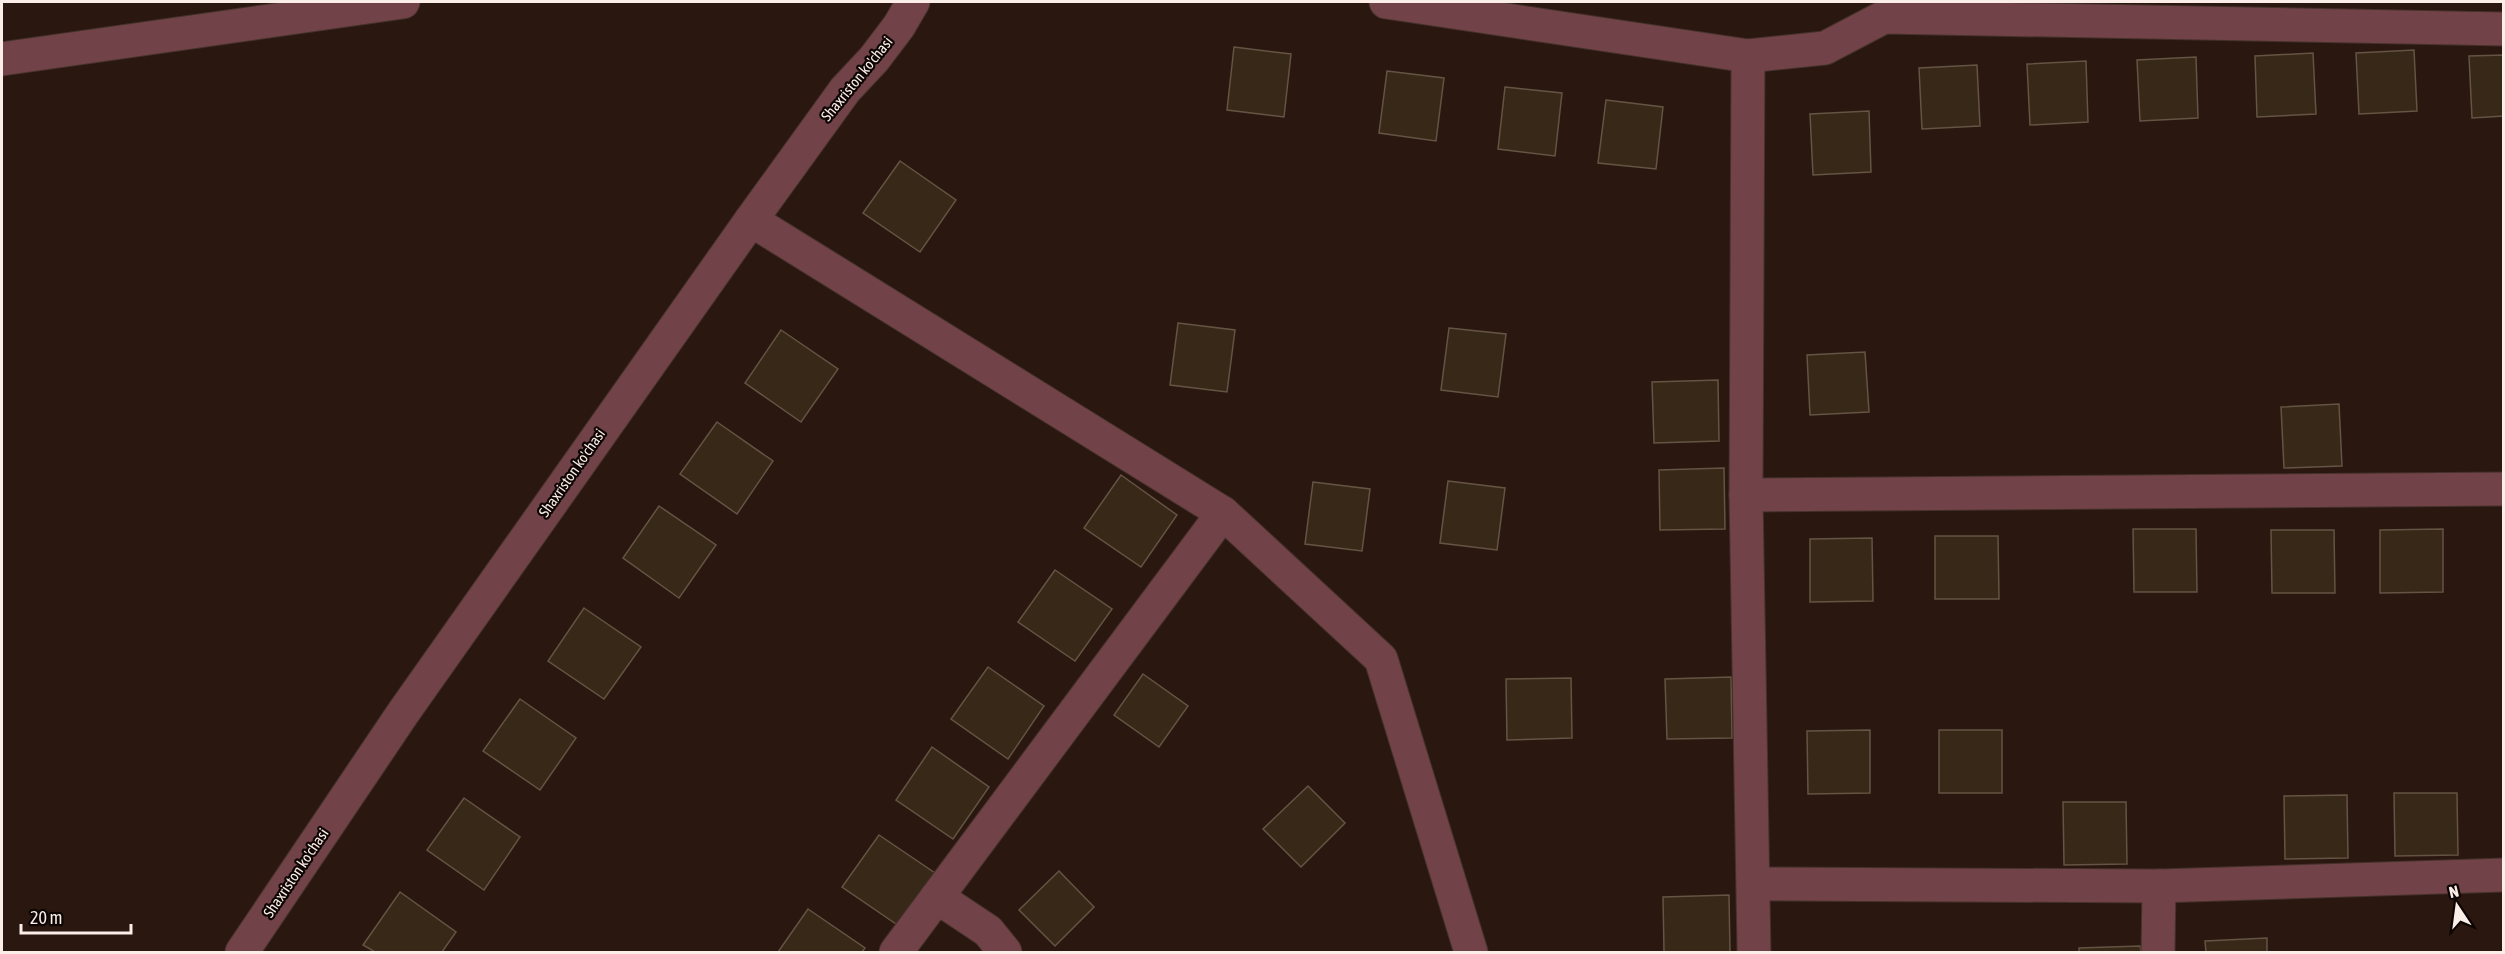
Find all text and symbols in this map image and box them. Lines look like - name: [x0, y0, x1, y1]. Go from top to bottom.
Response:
- street label: Shaxriston ko'chasi: [817, 33, 896, 124]
- street label: Shaxriston ko'chasi: [535, 425, 608, 520]
- street label: Shaxriston ko'chasi: [260, 825, 332, 920]
- north arrow: [2427, 876, 2487, 936]
- text: N: [2447, 882, 2460, 901]
- scale bar: [21, 897, 130, 935]
- text: 20 m: [30, 907, 62, 928]

